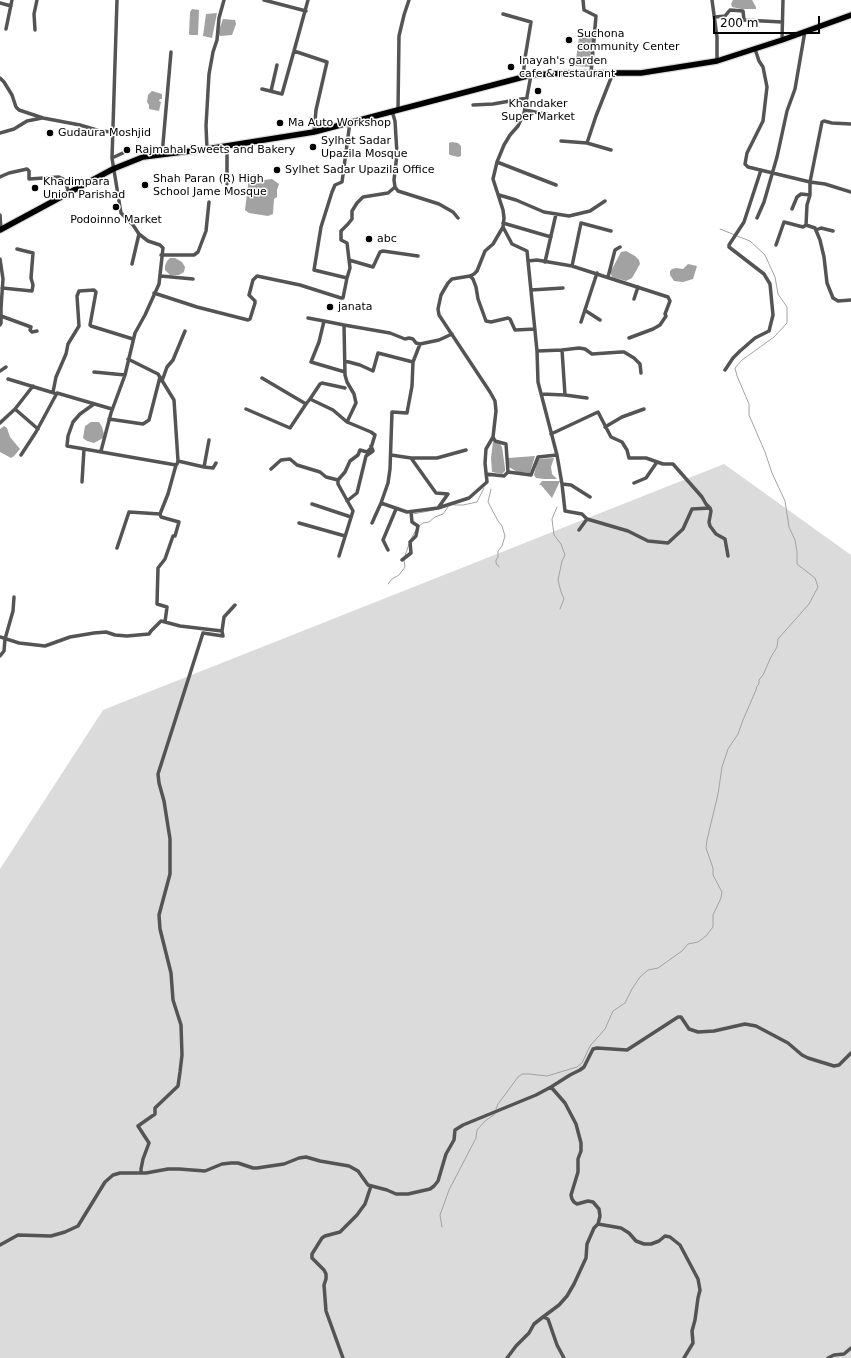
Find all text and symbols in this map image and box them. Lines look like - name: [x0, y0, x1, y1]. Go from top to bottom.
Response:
- scale bar: [715, 8, 822, 34]
- text: 200 m: [720, 16, 758, 30]
- place label: Suchona community Center: [577, 27, 680, 53]
- marker: Suchona community Center: [564, 35, 574, 45]
- place label: Inayah's garden cafe & restaurant: [519, 54, 615, 80]
- marker: Inayah's garden cafe & restaurant: [506, 62, 516, 72]
- marker: Khandaker Super Market: [533, 86, 543, 96]
- place label: Khandaker Super Market: [501, 97, 575, 123]
- place label: Ma Auto Workshop: [288, 116, 391, 130]
- marker: Ma Auto Workshop: [275, 118, 285, 128]
- place label: Gudaura Moshjid: [58, 126, 151, 140]
- marker: Gudaura Moshjid: [45, 128, 55, 138]
- place label: Sylhet Sadar Upazila Mosque: [321, 134, 408, 160]
- marker: Sylhet Sadar Upazila Mosque: [308, 142, 318, 152]
- place label: Rajmahal Sweets and Bakery: [135, 143, 295, 157]
- marker: Rajmahal Sweets and Bakery: [122, 145, 132, 155]
- place label: Sylhet Sadar Upazila Office: [285, 163, 435, 177]
- marker: Sylhet Sadar Upazila Office: [272, 165, 282, 175]
- place label: Shah Paran (R) High School Jame Mosque: [153, 172, 267, 198]
- place label: Khadimpara Union Parishad: [43, 175, 125, 201]
- marker: Shah Paran (R) High School Jame Mosque: [140, 180, 150, 190]
- marker: Khadimpara Union Parishad: [30, 183, 40, 193]
- marker: Podoinno Market: [111, 202, 121, 212]
- place label: Podoinno Market: [70, 213, 162, 227]
- place label: abc: [377, 232, 397, 246]
- marker: abc: [364, 234, 374, 244]
- place label: janata: [338, 300, 373, 314]
- marker: janata: [325, 302, 335, 312]

